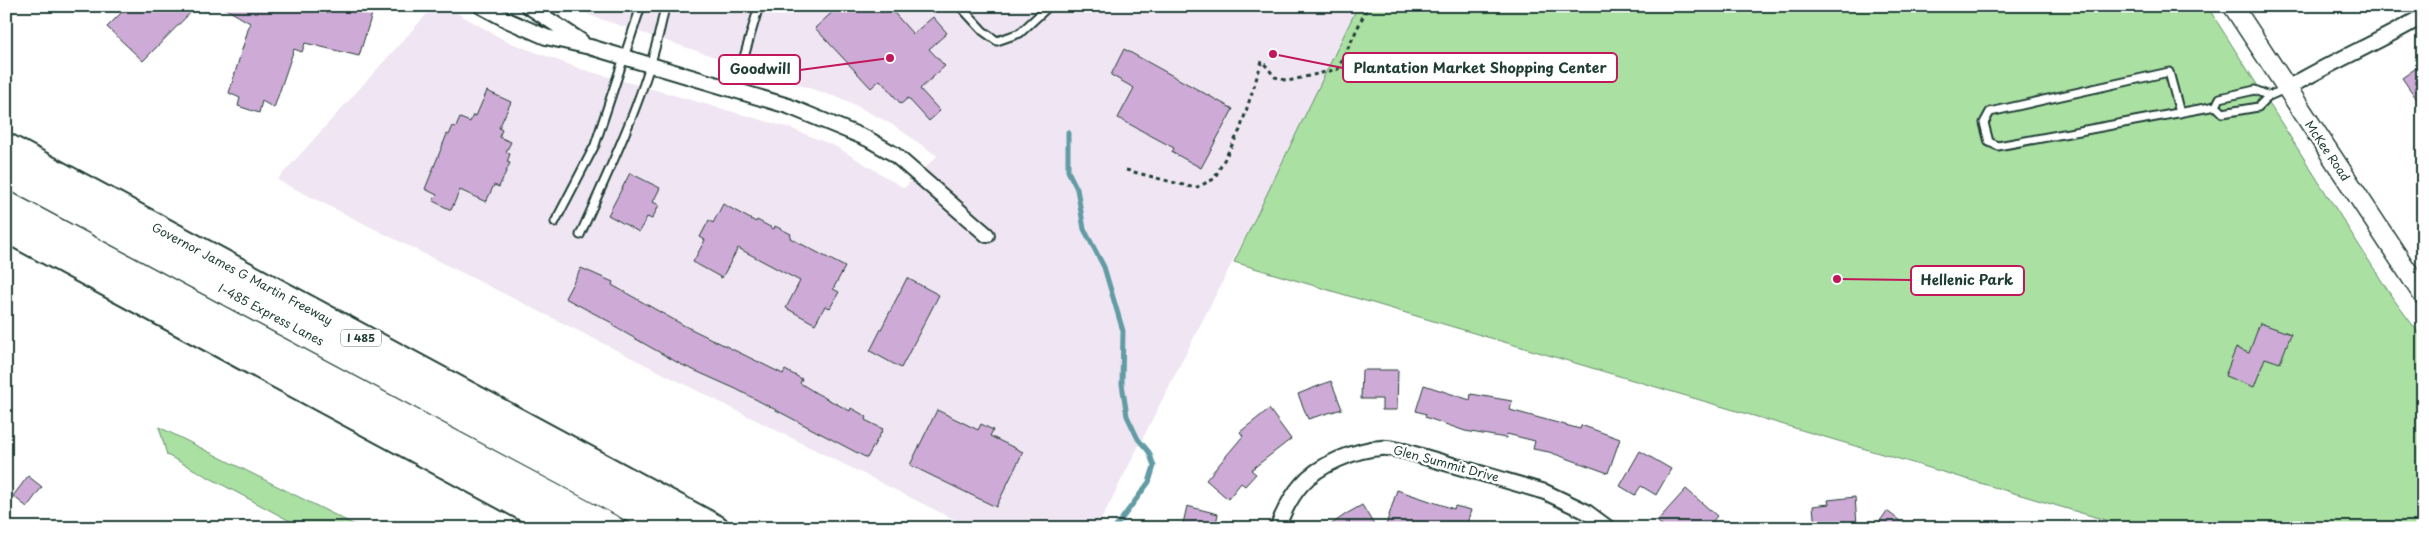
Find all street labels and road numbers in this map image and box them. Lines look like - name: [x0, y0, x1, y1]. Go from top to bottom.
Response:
- street label: McKee Road: [2301, 116, 2355, 184]
- street label: Governor James G Martin Freeway: [149, 218, 336, 329]
- street label: I-485 Express Lanes: [215, 279, 328, 350]
- road number: I 485: [341, 329, 381, 346]
- street label: Glen Summit Drive: [1391, 440, 1501, 486]

